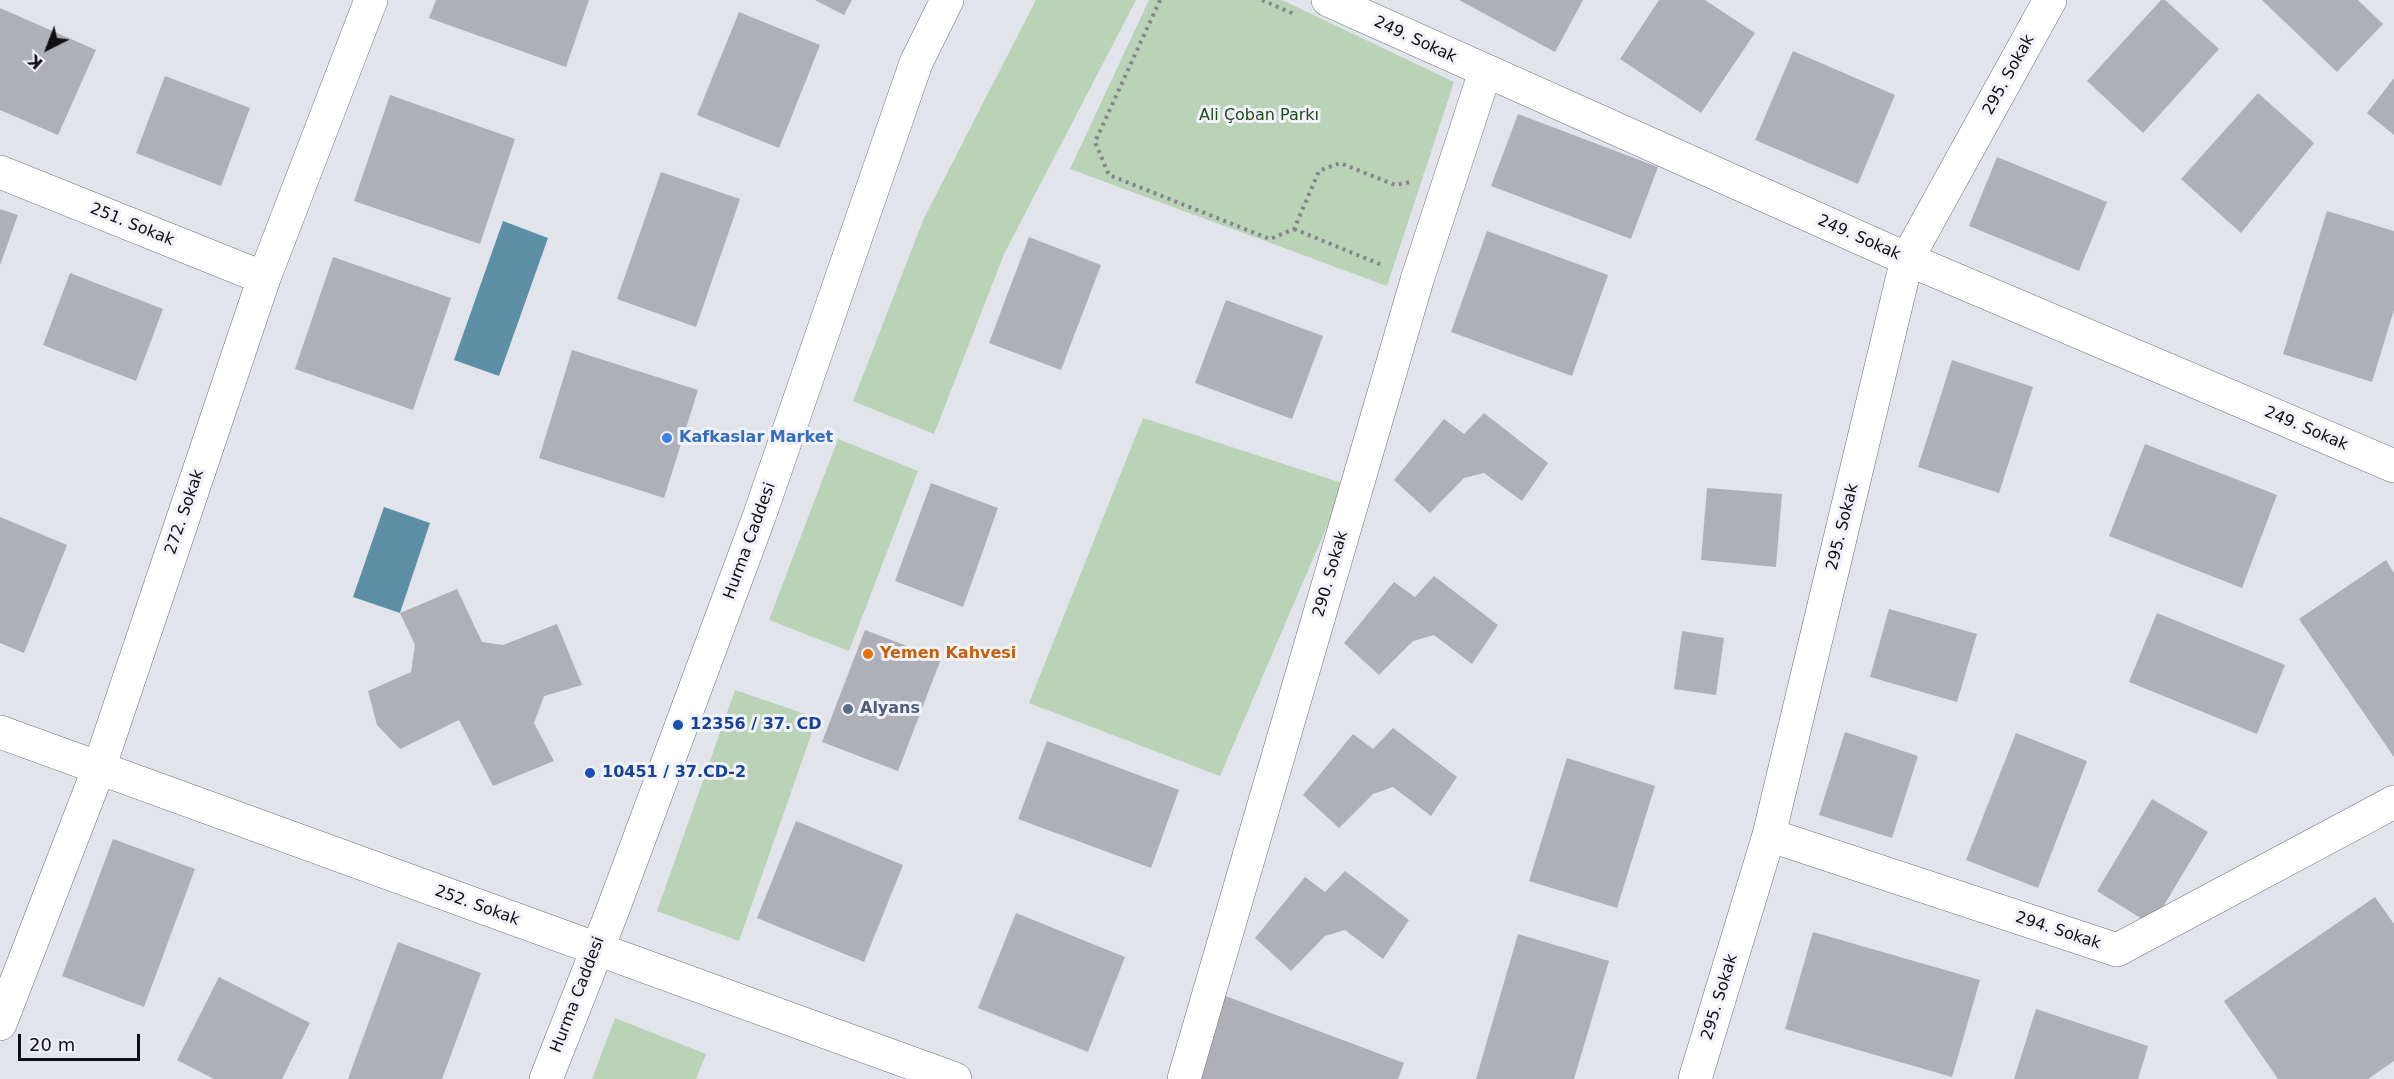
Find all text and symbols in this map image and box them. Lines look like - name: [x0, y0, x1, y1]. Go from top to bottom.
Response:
- street label: 249. Sokak: [1371, 13, 1459, 67]
- north arrow: [18, 18, 78, 78]
- street label: 295. Sokak: [1979, 32, 2039, 118]
- text: K: [25, 51, 47, 73]
- park label: Ali Çoban Parkı: [1199, 106, 1319, 126]
- street label: 251. Sokak: [87, 199, 177, 251]
- street label: 249. Sokak: [1815, 211, 1903, 265]
- street label: 249. Sokak: [2261, 403, 2351, 455]
- place label: Kafkaslar Market: [679, 428, 833, 448]
- marker: Kafkaslar Market: [660, 431, 674, 445]
- street label: 272. Sokak: [161, 467, 209, 557]
- street label: Hurma Caddesi: [720, 480, 780, 602]
- street label: 295. Sokak: [1823, 482, 1863, 572]
- street label: 290. Sokak: [1310, 529, 1352, 619]
- place label: Yemen Kahvesi: [880, 644, 1016, 664]
- marker: Yemen Kahvesi: [861, 647, 875, 661]
- place label: Alyans: [860, 699, 920, 719]
- marker: Alyans: [841, 702, 855, 716]
- place label: 12356 / 37. CD: [690, 715, 822, 735]
- marker: 12356 / 37. CD: [671, 718, 685, 732]
- place label: 10451 / 37.CD-2: [602, 763, 746, 783]
- marker: 10451 / 37.CD-2: [583, 766, 597, 780]
- street label: 252. Sokak: [432, 882, 522, 930]
- street label: 294. Sokak: [2013, 908, 2103, 954]
- street label: Hurma Caddesi: [547, 934, 609, 1056]
- street label: 295. Sokak: [1698, 952, 1742, 1042]
- scale bar: [21, 1022, 142, 1060]
- text: 20 m: [29, 1034, 75, 1055]

